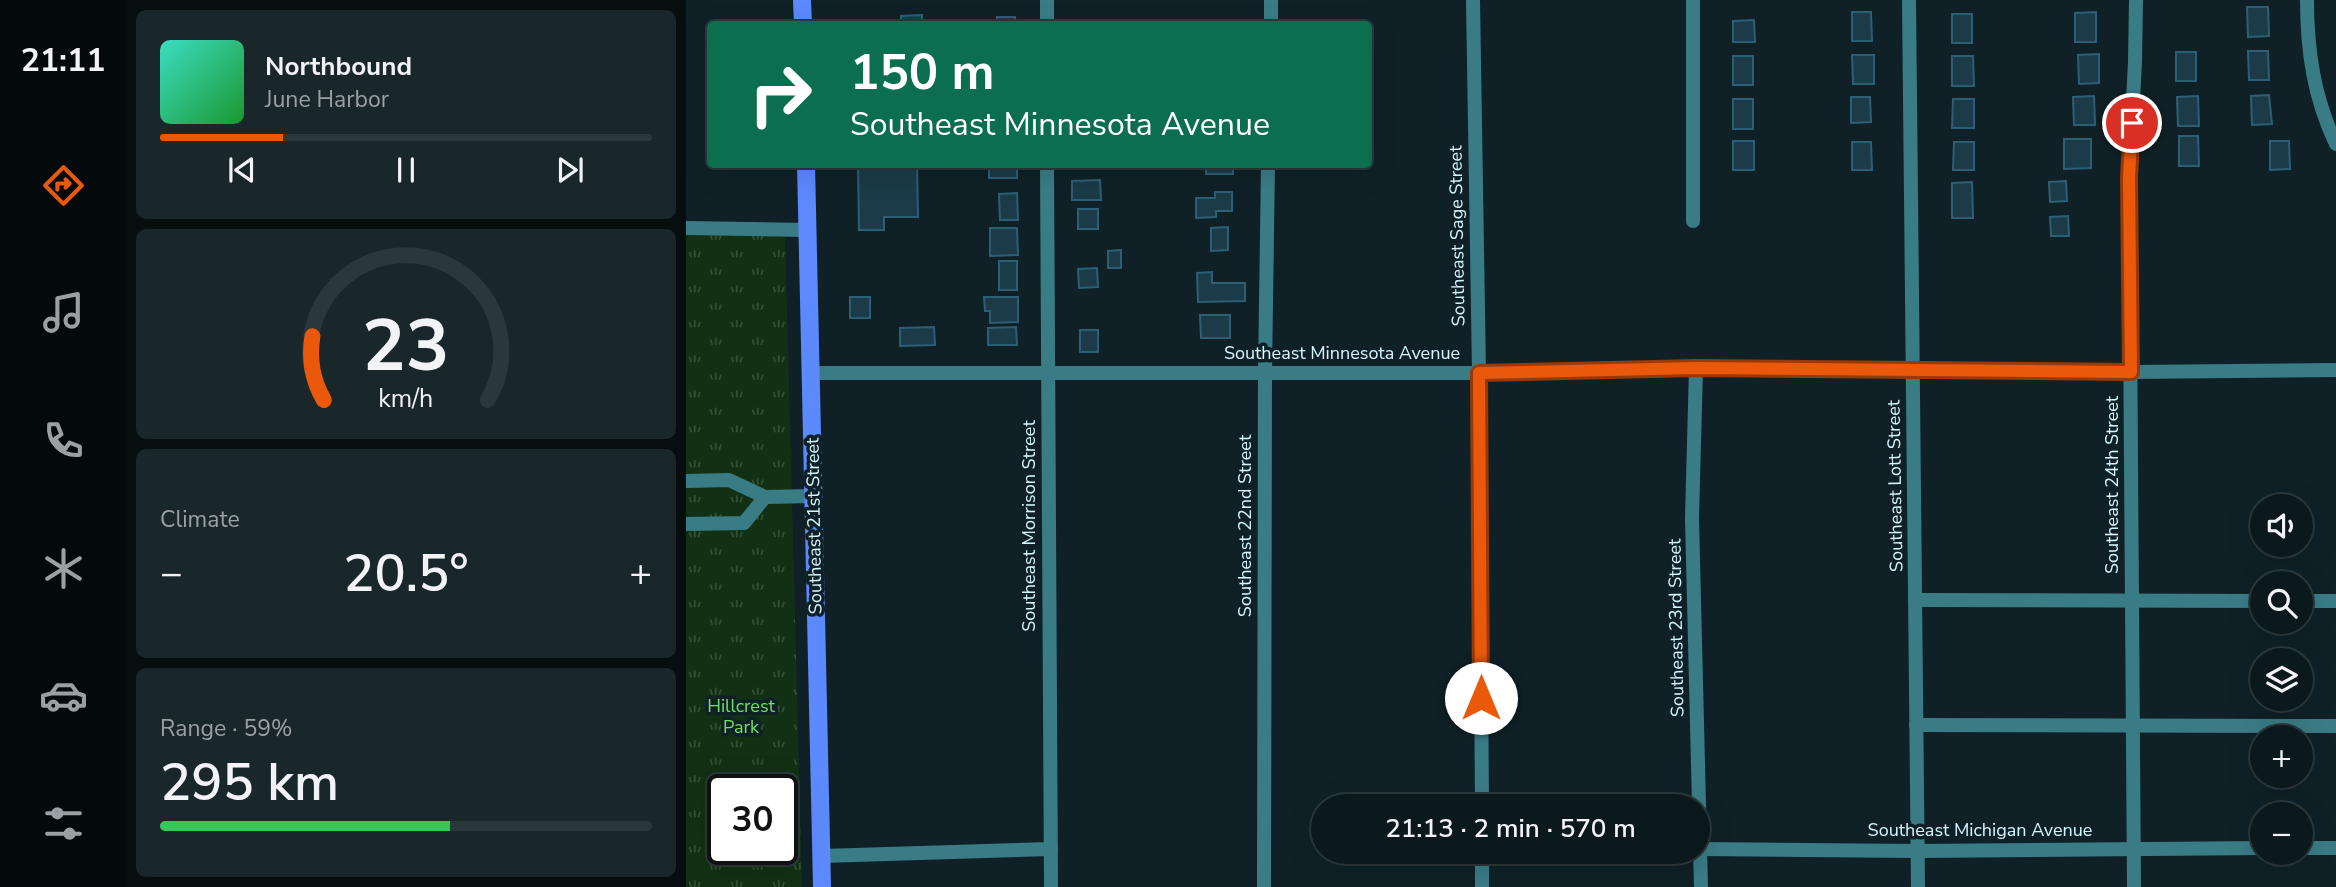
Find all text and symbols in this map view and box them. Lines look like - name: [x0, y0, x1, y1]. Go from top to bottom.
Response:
- text: 21:11: [21, 39, 105, 82]
- text: 150 m: [850, 39, 994, 106]
- text: Northbound: [265, 49, 412, 84]
- icon: right: [735, 49, 826, 140]
- text: June Harbor: [265, 84, 389, 115]
- pin: [2102, 93, 2162, 153]
- text: Southeast Minnesota Avenue: [850, 103, 1270, 146]
- icon: arrive: [2113, 104, 2151, 142]
- street label: Southeast Sage Street: [1443, 145, 1471, 327]
- icon: previous: [223, 151, 261, 189]
- icon: pause: [387, 151, 425, 189]
- icon: next: [551, 151, 589, 189]
- icon: directions: [39, 161, 88, 210]
- icon: music: [39, 288, 88, 337]
- text: 23: [362, 296, 450, 396]
- street label: Southeast Minnesota Avenue: [1224, 341, 1460, 365]
- text: km/h: [378, 382, 434, 416]
- street label: Southeast 24th Street: [2100, 395, 2124, 574]
- street label: Southeast Lott Street: [1881, 399, 1908, 572]
- icon: phone: [39, 416, 88, 465]
- street label: Southeast Morrison Street: [1017, 420, 1041, 632]
- street label: Southeast 22nd Street: [1233, 434, 1257, 617]
- street label: Southeast 21st Street: [800, 437, 828, 614]
- map controls: [2250, 494, 2313, 865]
- button: sound: [2250, 494, 2313, 557]
- text: Climate: [160, 504, 240, 535]
- text: 20.5°: [343, 538, 469, 609]
- street label: Southeast 23rd Street: [1662, 538, 1690, 717]
- icon: climate: [39, 544, 88, 593]
- text: −: [160, 548, 183, 599]
- text: +: [629, 548, 652, 599]
- button: search: [2250, 571, 2313, 634]
- button: layers: [2250, 648, 2313, 711]
- position arrow: [1444, 661, 1518, 735]
- icon: car: [39, 671, 88, 720]
- park label: Hillcrest Park: [707, 694, 775, 739]
- text: Range · 59%: [160, 713, 292, 744]
- button: +: [2250, 725, 2313, 788]
- text: 295 km: [160, 747, 339, 818]
- speed limit sign: 30: [707, 774, 798, 865]
- icon: filters: [39, 799, 88, 848]
- button: −: [2250, 802, 2313, 865]
- text: 21:13 · 2 min · 570 m: [1385, 811, 1636, 846]
- street label: Southeast Michigan Avenue: [1868, 818, 2092, 842]

